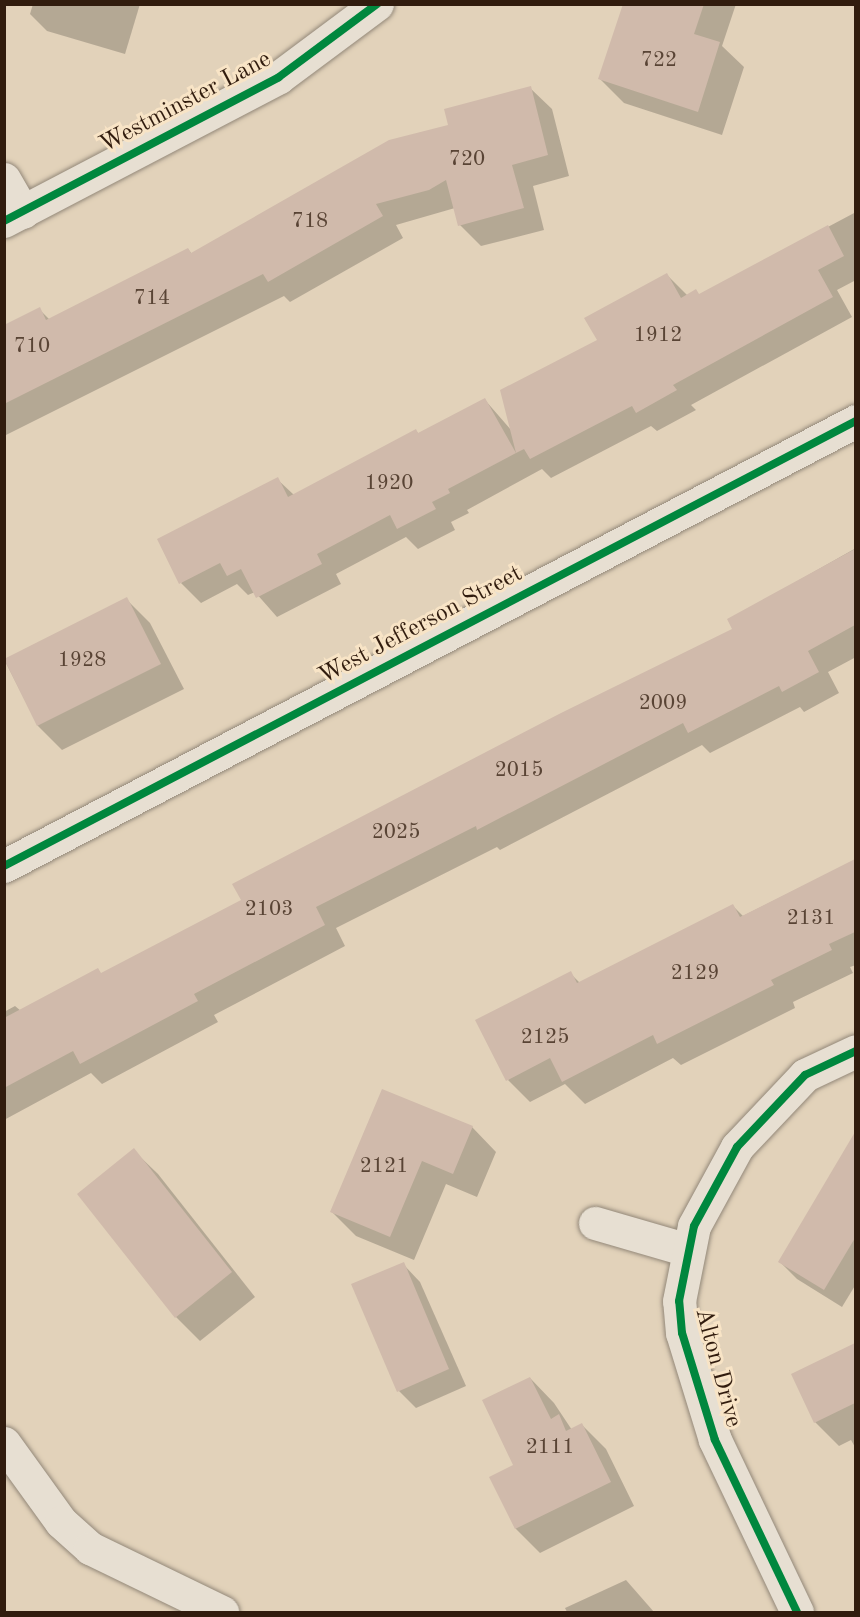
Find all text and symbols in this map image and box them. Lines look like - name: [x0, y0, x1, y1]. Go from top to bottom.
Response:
- street label: Westminster Lane: [95, 46, 277, 160]
- house number: 722: [641, 48, 677, 74]
- house number: 720: [449, 147, 485, 173]
- house number: 718: [292, 209, 328, 235]
- house number: 714: [134, 286, 170, 312]
- house number: 1912: [634, 323, 682, 349]
- house number: 710: [14, 334, 50, 360]
- house number: 1920: [365, 471, 413, 497]
- street label: West Jefferson Street: [314, 560, 528, 692]
- house number: 1928: [58, 648, 106, 674]
- house number: 2009: [639, 691, 687, 717]
- house number: 2015: [495, 758, 543, 784]
- house number: 2025: [372, 820, 420, 846]
- house number: 2103: [245, 897, 293, 923]
- house number: 2131: [787, 906, 835, 932]
- house number: 2129: [671, 961, 719, 987]
- house number: 2125: [521, 1025, 569, 1051]
- house number: 2121: [360, 1154, 408, 1180]
- street label: Alton Drive: [687, 1305, 747, 1431]
- house number: 2111: [526, 1435, 574, 1461]

